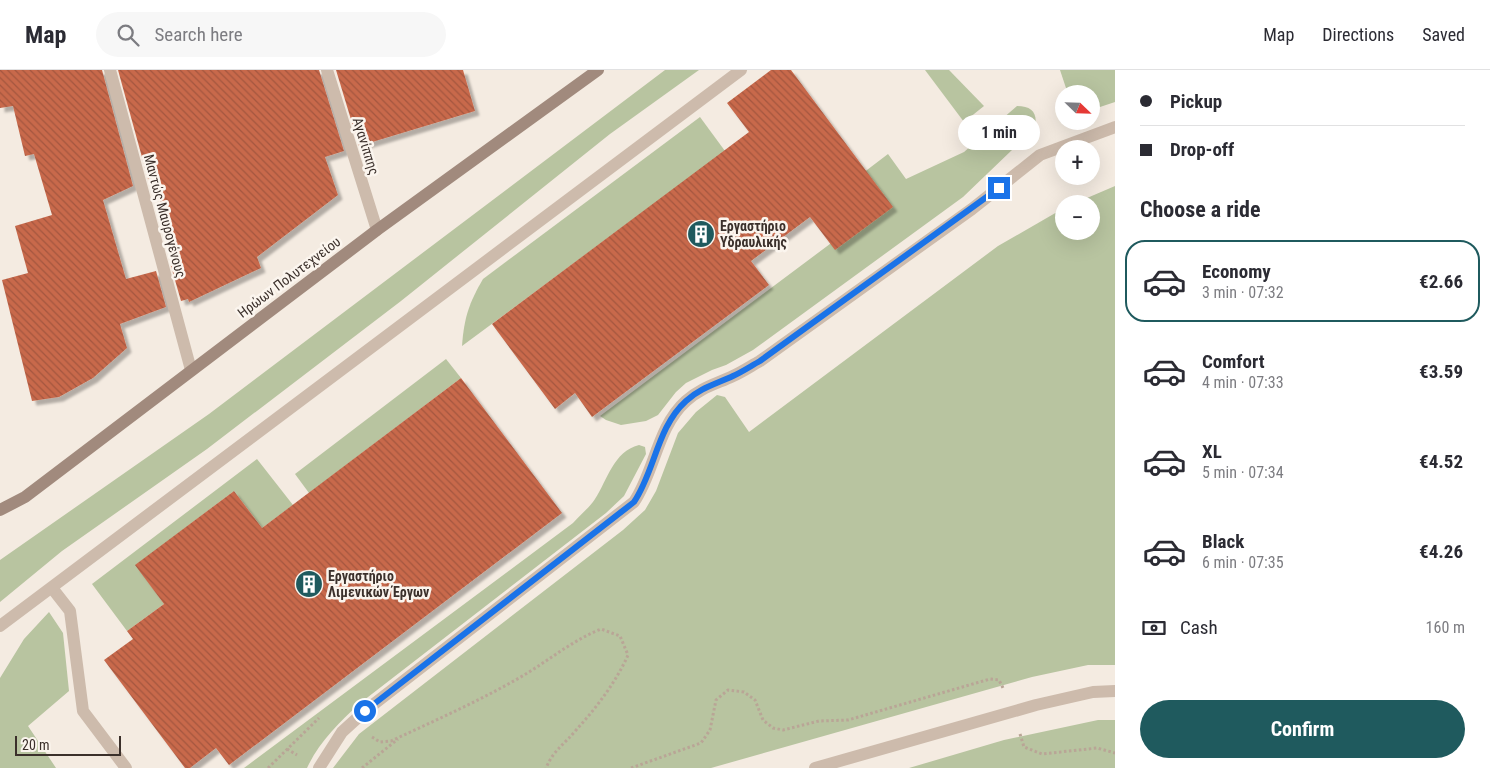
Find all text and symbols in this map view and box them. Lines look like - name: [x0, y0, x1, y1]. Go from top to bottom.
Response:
- search box: [96, 12, 446, 57]
- text: Map: [25, 21, 66, 49]
- icon: search: [114, 21, 142, 49]
- text: Search here: [154, 23, 243, 46]
- text: Map: [1263, 24, 1294, 45]
- text: Directions: [1322, 24, 1394, 45]
- text: Saved: [1422, 24, 1465, 45]
- north arrow: [1055, 85, 1100, 130]
- map controls: [1055, 85, 1100, 240]
- text: Pickup: [1170, 90, 1222, 113]
- street label: Αγανίππης: [350, 115, 382, 177]
- callout: 1 min: [958, 116, 1040, 150]
- text: 1 min: [981, 123, 1017, 142]
- text: Drop-off: [1170, 138, 1234, 161]
- button: +: [1055, 140, 1100, 185]
- street label: Μαντώς Μαυρογένους: [141, 153, 189, 279]
- route end: [988, 177, 1010, 199]
- button: −: [1055, 195, 1100, 240]
- text: Choose a ride: [1140, 197, 1261, 222]
- place label: Εργαστήριο Υδραυλικής: [720, 218, 787, 250]
- building icon: Εργαστήριο Υδραυλικής: [686, 219, 716, 249]
- street label: Ηρώων Πολυτεχνείου: [235, 233, 344, 321]
- icon: car: [1142, 259, 1187, 304]
- text: Economy: [1202, 260, 1271, 283]
- text: €2.66: [1419, 270, 1463, 293]
- text: 3 min · 07:32: [1202, 283, 1284, 302]
- icon: car: [1142, 349, 1187, 394]
- text: Comfort: [1202, 350, 1265, 373]
- text: €3.59: [1419, 360, 1463, 383]
- text: 4 min · 07:33: [1202, 373, 1284, 392]
- icon: car: [1142, 439, 1187, 484]
- text: XL: [1202, 440, 1222, 463]
- text: €4.52: [1419, 450, 1463, 473]
- text: 5 min · 07:34: [1202, 463, 1284, 482]
- icon: car: [1142, 529, 1187, 574]
- text: Black: [1202, 530, 1244, 553]
- text: €4.26: [1419, 540, 1463, 563]
- text: 6 min · 07:35: [1202, 553, 1284, 572]
- place label: Εργαστήριο Λιμενικών Έργων: [328, 568, 430, 600]
- building icon: Εργαστήριο Λιμενικών Έργων: [294, 569, 324, 599]
- icon: cash: [1140, 614, 1168, 642]
- text: Cash: [1180, 616, 1218, 639]
- text: 160 m: [1426, 618, 1465, 637]
- route start: [354, 700, 376, 722]
- button: Confirm: [1140, 700, 1465, 758]
- scale bar: [15, 733, 121, 756]
- text: 20 m: [22, 737, 50, 753]

